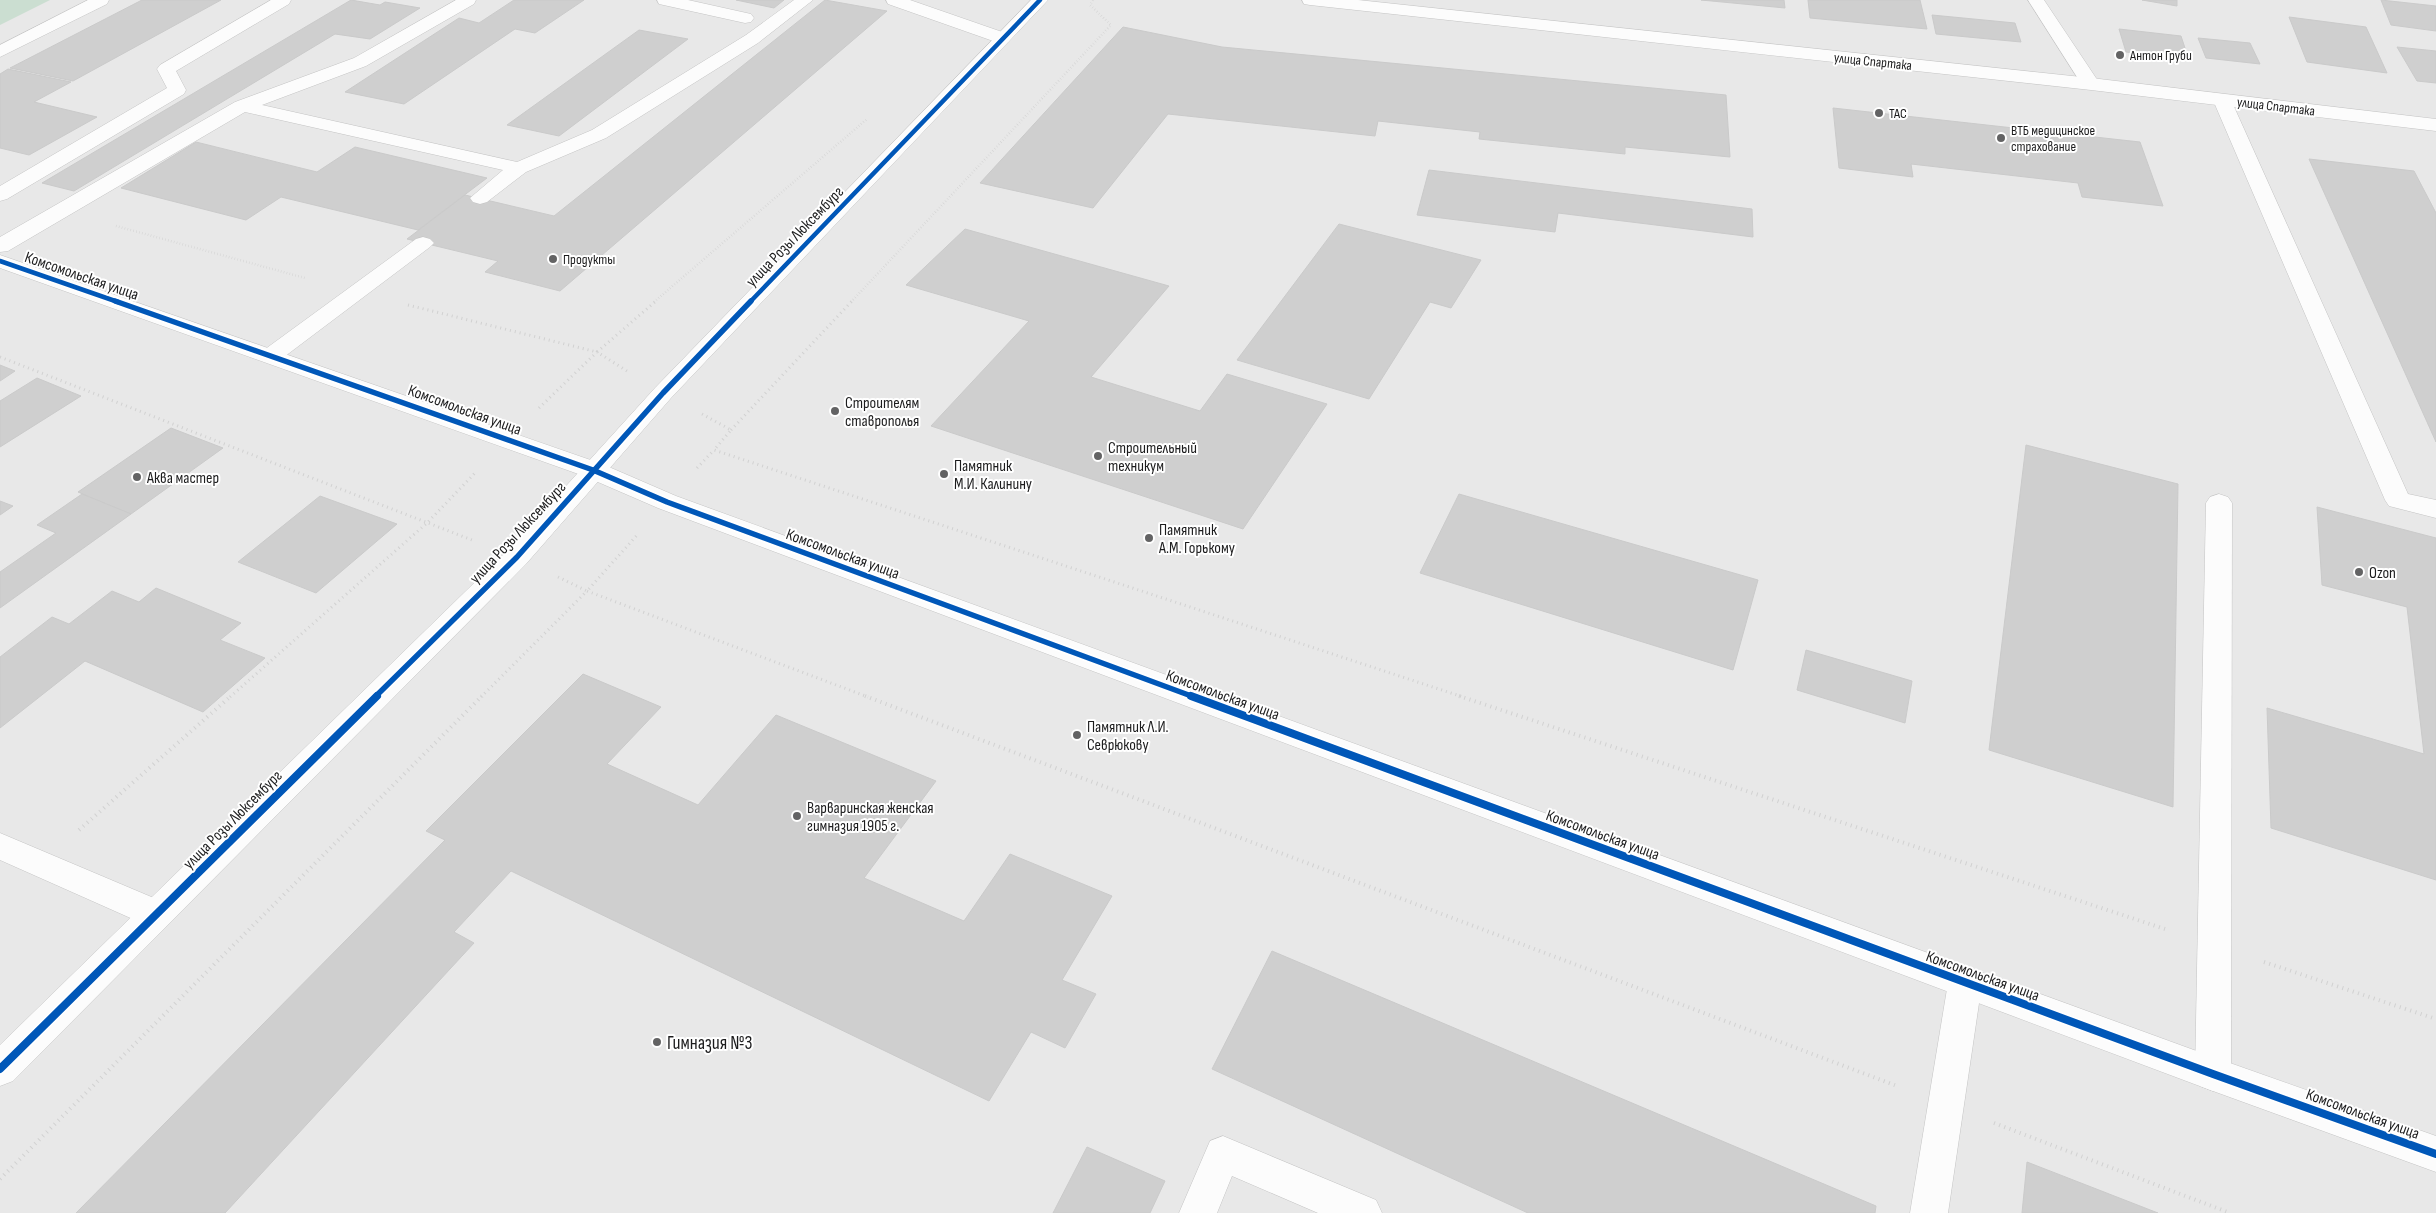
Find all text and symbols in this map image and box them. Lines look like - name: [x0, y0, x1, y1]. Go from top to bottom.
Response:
- place label: Антон Груби: [2129, 47, 2192, 64]
- street label: улица Спартака: [1833, 49, 1913, 74]
- marker: Антон Груби: [2114, 49, 2126, 61]
- street label: улица Спартака: [2236, 93, 2316, 120]
- place label: ТАС: [1889, 105, 1907, 122]
- marker: ТАС: [1873, 107, 1885, 119]
- place label: ВТБ медицинское страхование: [2011, 122, 2095, 155]
- marker: ВТБ медицинское страхование: [1995, 132, 2007, 144]
- street label: улица Розы Люксембург: [742, 183, 848, 291]
- street label: Комсомольская улица: [22, 248, 141, 305]
- place label: Продукты: [563, 251, 615, 268]
- marker: Продукты: [547, 253, 559, 265]
- street label: Комсомольская улица: [405, 381, 524, 440]
- place label: Строителям ставрополья: [845, 394, 919, 431]
- marker: Строителям ставрополья: [829, 405, 841, 417]
- place label: Строительный техникум: [1108, 439, 1197, 476]
- marker: Строительный техникум: [1092, 450, 1104, 462]
- place label: Памятник М.И. Калинину: [954, 457, 1032, 494]
- marker: Памятник М.И. Калинину: [938, 468, 950, 480]
- place label: Аква мастер: [146, 469, 219, 488]
- marker: Аква мастер: [131, 471, 143, 483]
- street label: улица Розы Люксембург: [466, 478, 570, 588]
- place label: Памятник А.М. Горькому: [1158, 521, 1235, 558]
- street label: Комсомольская улица: [783, 525, 902, 584]
- marker: Памятник А.М. Горькому: [1143, 532, 1155, 544]
- place label: Ozon: [2369, 564, 2396, 583]
- marker: Ozon: [2353, 566, 2365, 578]
- street label: Комсомольская улица: [1163, 666, 1282, 725]
- place label: Памятник Л.И. Севрюкову: [1087, 718, 1169, 755]
- marker: Памятник Л.И. Севрюкову: [1071, 729, 1083, 741]
- street label: улица Розы Люксембург: [180, 767, 287, 874]
- place label: Варваринская женская гимназия 1905 г.: [807, 799, 934, 836]
- street label: Комсомольская улица: [1543, 806, 1662, 865]
- marker: Варваринская женская гимназия 1905 г.: [791, 810, 803, 822]
- street label: Комсомольская улица: [1923, 947, 2042, 1006]
- place label: Гимназия №3: [667, 1032, 753, 1055]
- marker: Гимназия №3: [651, 1036, 663, 1048]
- street label: Комсомольская улица: [2303, 1085, 2422, 1144]

